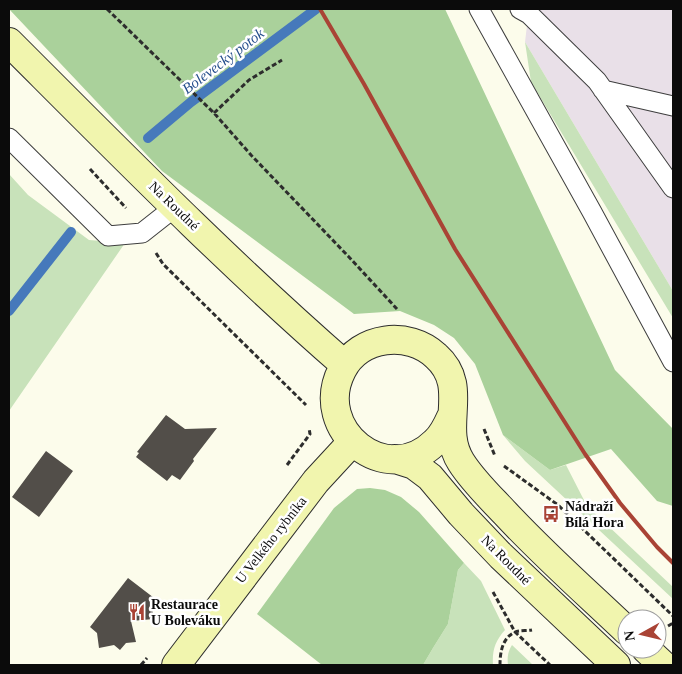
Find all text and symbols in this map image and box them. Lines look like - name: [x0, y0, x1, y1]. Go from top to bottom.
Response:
- water label: Bolevecký potok: [179, 25, 267, 97]
- street label: Na Roudné: [146, 179, 202, 233]
- street label: U Velkého rybníka: [233, 493, 310, 586]
- place label: Nádraží Bílá Hora: [565, 499, 624, 530]
- bus stop icon: Nádraží Bílá Hora: [541, 504, 561, 524]
- street label: Na Roudné: [478, 532, 534, 588]
- place label: Restaurace U Boleváku: [151, 597, 221, 628]
- restaurant icon: Restaurace U Boleváku: [127, 602, 147, 622]
- north arrow: [617, 609, 667, 659]
- text: N: [621, 630, 638, 642]

